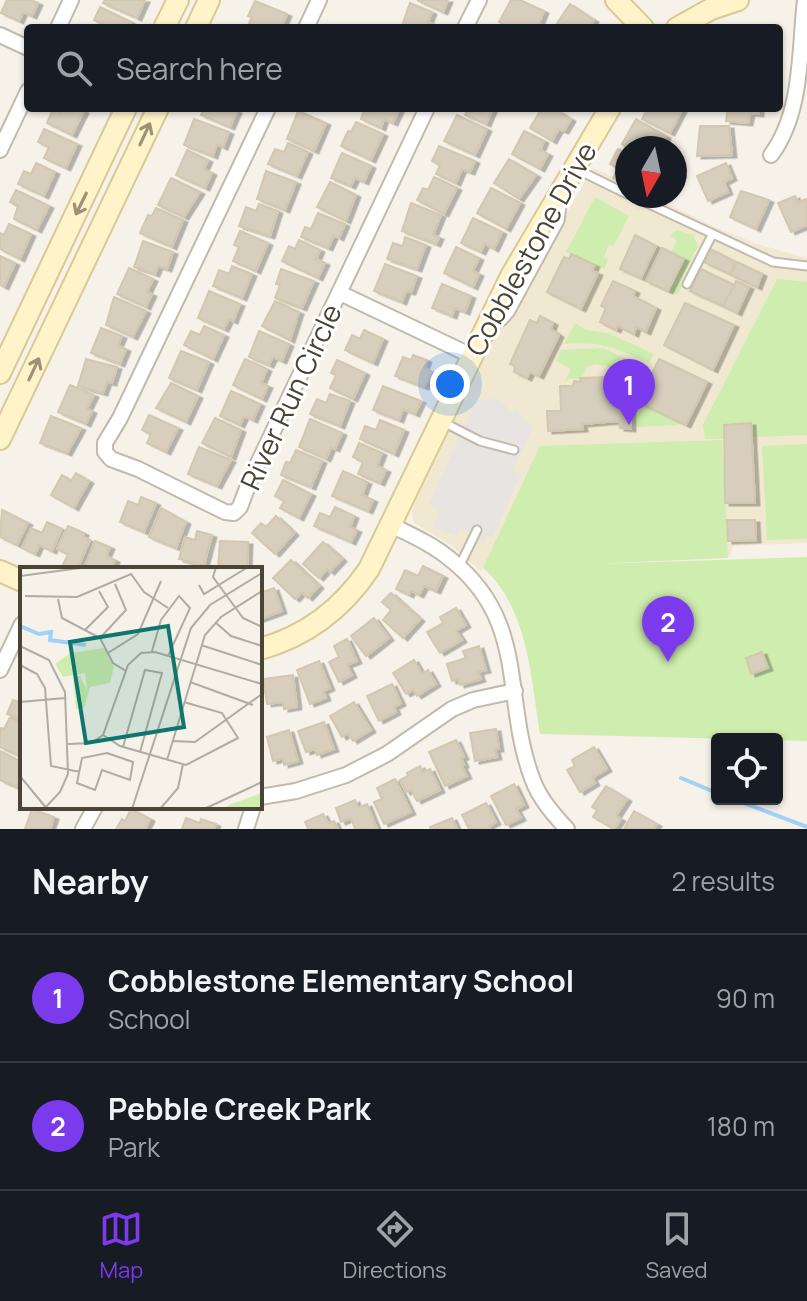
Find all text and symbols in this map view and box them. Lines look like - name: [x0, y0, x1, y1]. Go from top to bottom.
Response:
- search box: [24, 24, 783, 112]
- icon: search: [52, 46, 96, 90]
- text: Search here: [116, 48, 283, 89]
- one-way arrow: [138, 122, 153, 146]
- street label: Cobblestone Drive: [456, 135, 605, 362]
- north arrow: [615, 136, 687, 208]
- one-way arrow: [73, 191, 88, 215]
- street label: River Run Circle: [230, 298, 350, 496]
- one-way arrow: [27, 357, 42, 381]
- pin: 1: [603, 359, 655, 425]
- your location: [430, 364, 470, 404]
- inset map: [20, 567, 262, 809]
- pin: 2: [642, 596, 694, 662]
- map controls: [711, 733, 783, 805]
- button: locate: [711, 733, 783, 805]
- text: Nearby: [32, 858, 148, 904]
- text: 2 results: [671, 863, 775, 899]
- text: Cobblestone Elementary School: [108, 960, 574, 1001]
- text: 1: [52, 980, 64, 1016]
- text: 90 m: [716, 980, 775, 1016]
- text: School: [108, 1001, 191, 1037]
- text: Pebble Creek Park: [108, 1088, 371, 1129]
- text: 2: [50, 1108, 66, 1144]
- text: 180 m: [707, 1108, 775, 1144]
- text: Park: [108, 1129, 160, 1165]
- tab: Map: [99, 1207, 143, 1285]
- tab: Directions: [342, 1207, 447, 1285]
- tab: Saved: [646, 1207, 708, 1285]

